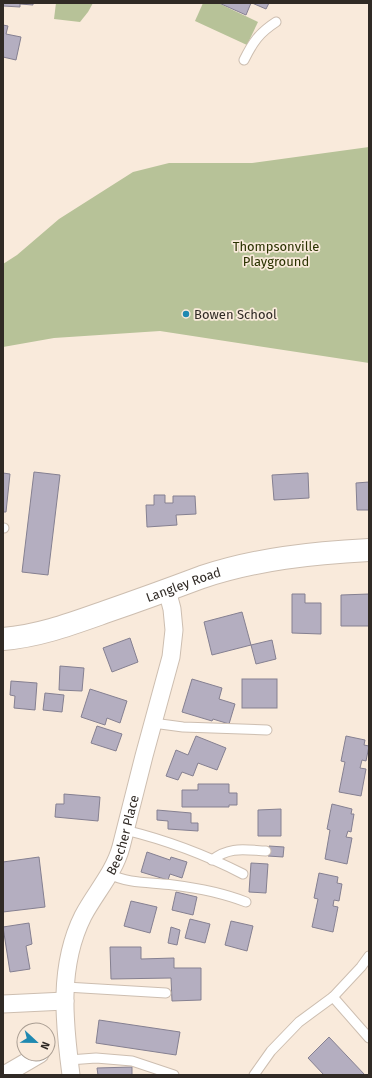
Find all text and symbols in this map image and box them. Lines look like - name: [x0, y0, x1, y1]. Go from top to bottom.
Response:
- park label: Thompsonville Playground: [233, 239, 319, 269]
- place label: Bowen School: [194, 307, 277, 322]
- marker: Bowen School: [181, 309, 191, 319]
- street label: Langley Road: [144, 565, 223, 605]
- street label: Beecher Place: [103, 793, 142, 878]
- north arrow: [16, 1022, 56, 1062]
- text: N: [37, 1040, 52, 1051]

